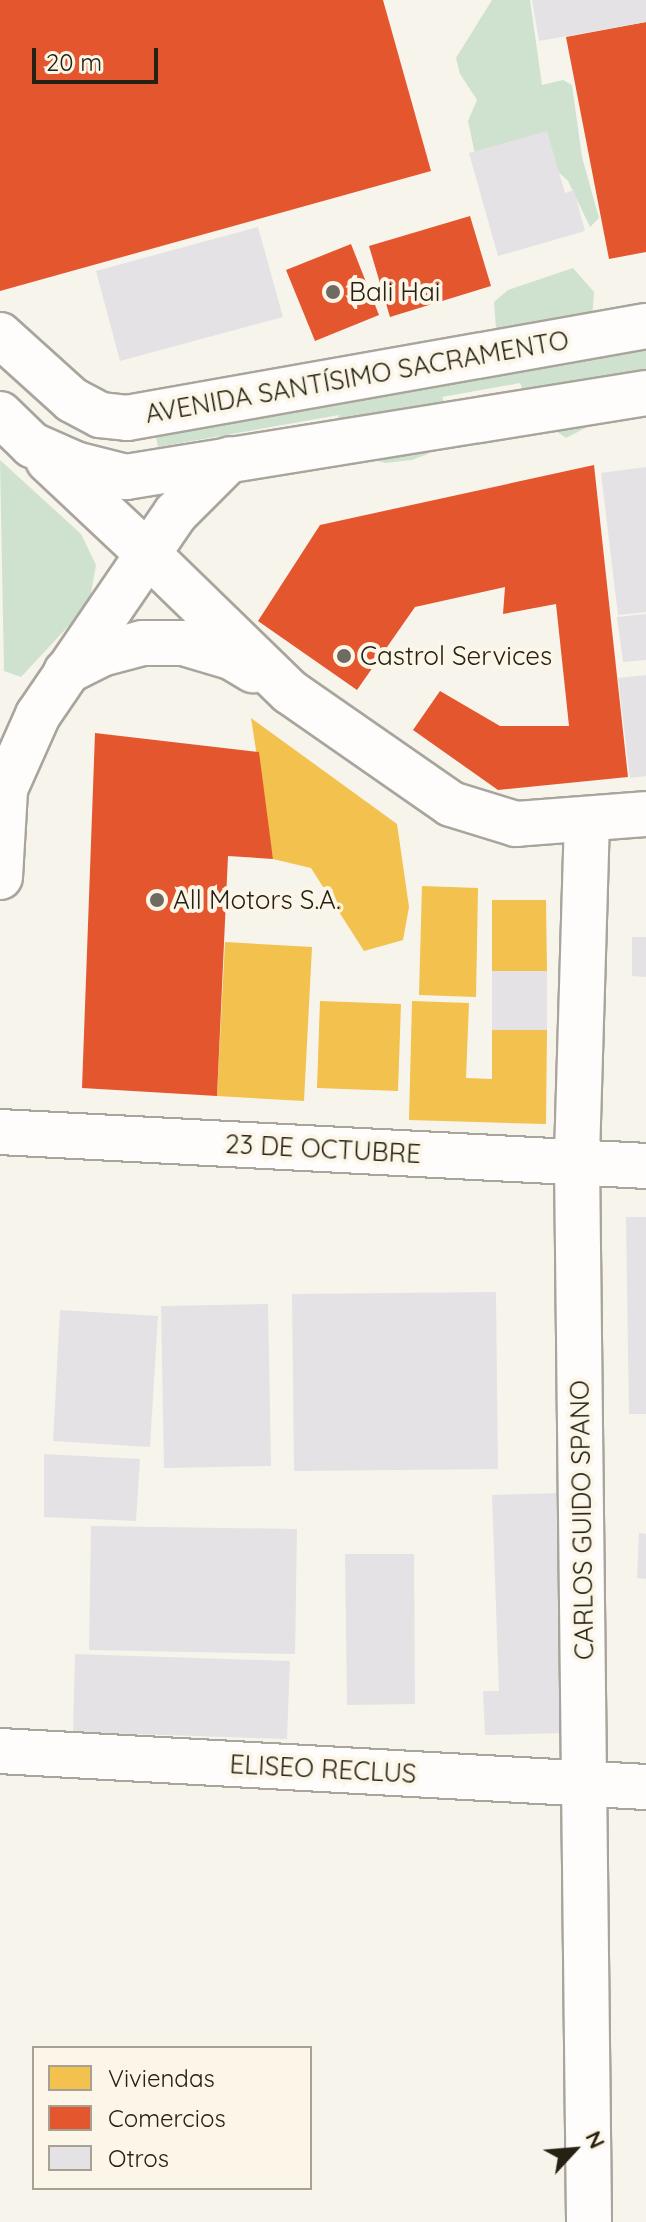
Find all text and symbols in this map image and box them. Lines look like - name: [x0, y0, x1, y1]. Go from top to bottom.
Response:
- scale bar: [36, 32, 162, 82]
- text: 20 m: [46, 47, 102, 77]
- place label: Bali Hai: [349, 276, 440, 308]
- marker: Bali Hai: [324, 283, 342, 301]
- street label: AVENIDA SANTÍSIMO SACRAMENTO: [143, 324, 571, 430]
- place label: Castrol Services: [360, 640, 552, 672]
- marker: Castrol Services: [335, 647, 353, 665]
- place label: All Motors S.A.: [173, 884, 341, 916]
- marker: All Motors S.A.: [148, 891, 166, 909]
- street label: 23 DE OCTUBRE: [224, 1128, 422, 1170]
- street label: CARLOS GUIDO SPANO: [564, 1380, 600, 1660]
- street label: ELISEO RECLUS: [229, 1749, 417, 1789]
- legend: [32, 2046, 312, 2190]
- text: Viviendas: [108, 2063, 215, 2093]
- text: Comercios: [108, 2103, 226, 2133]
- north arrow: [534, 2110, 614, 2190]
- text: N: [579, 2126, 612, 2153]
- text: Otros: [108, 2143, 169, 2173]

